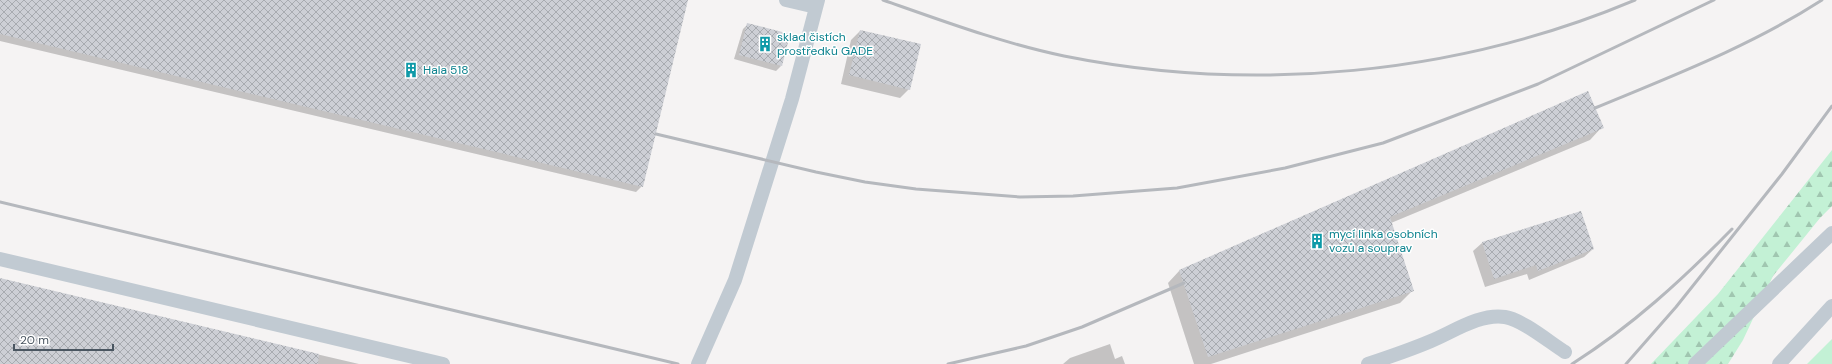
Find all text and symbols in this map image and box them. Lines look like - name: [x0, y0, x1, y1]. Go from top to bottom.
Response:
- place label: sklad čistích prostředků GADE: [777, 29, 873, 59]
- building icon: sklad čistích prostředků GADE: [756, 35, 774, 53]
- building icon: Hala 518: [402, 61, 420, 79]
- place label: Hala 518: [423, 62, 468, 78]
- place label: mycí linka osobních vozů a souprav: [1329, 226, 1438, 256]
- building icon: mycí linka osobních vozů a souprav: [1308, 232, 1326, 250]
- scale bar: [14, 326, 113, 352]
- text: 20 m: [20, 332, 49, 348]

